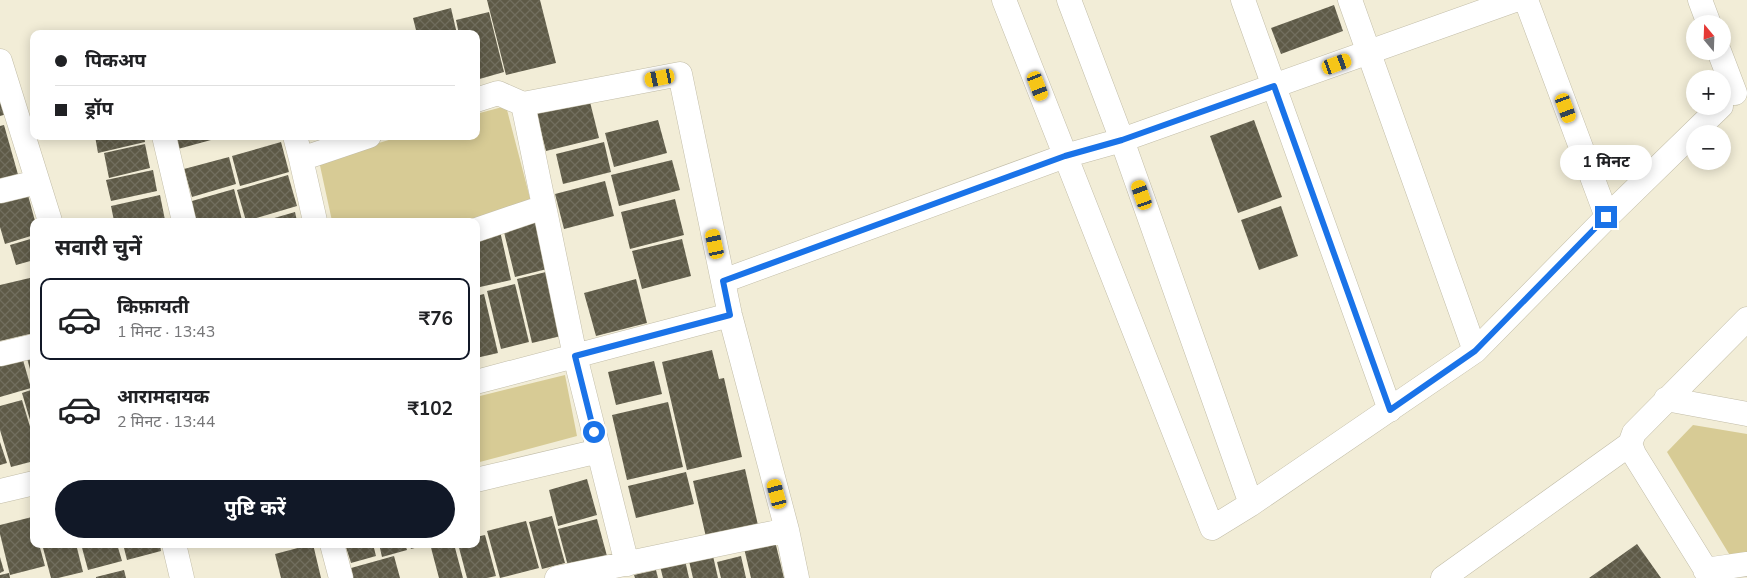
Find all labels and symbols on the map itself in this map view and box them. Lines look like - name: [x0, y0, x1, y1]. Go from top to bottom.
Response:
- north arrow: [1686, 15, 1731, 60]
- car: [1320, 52, 1353, 76]
- car: [643, 68, 676, 88]
- car: [1025, 69, 1050, 103]
- car: [1553, 91, 1578, 125]
- callout: 1 मिनट: [1560, 144, 1652, 180]
- car: [1130, 178, 1153, 212]
- route end: [1595, 206, 1617, 228]
- car: [704, 228, 725, 260]
- route start: [583, 421, 605, 443]
- car: [765, 478, 788, 510]

